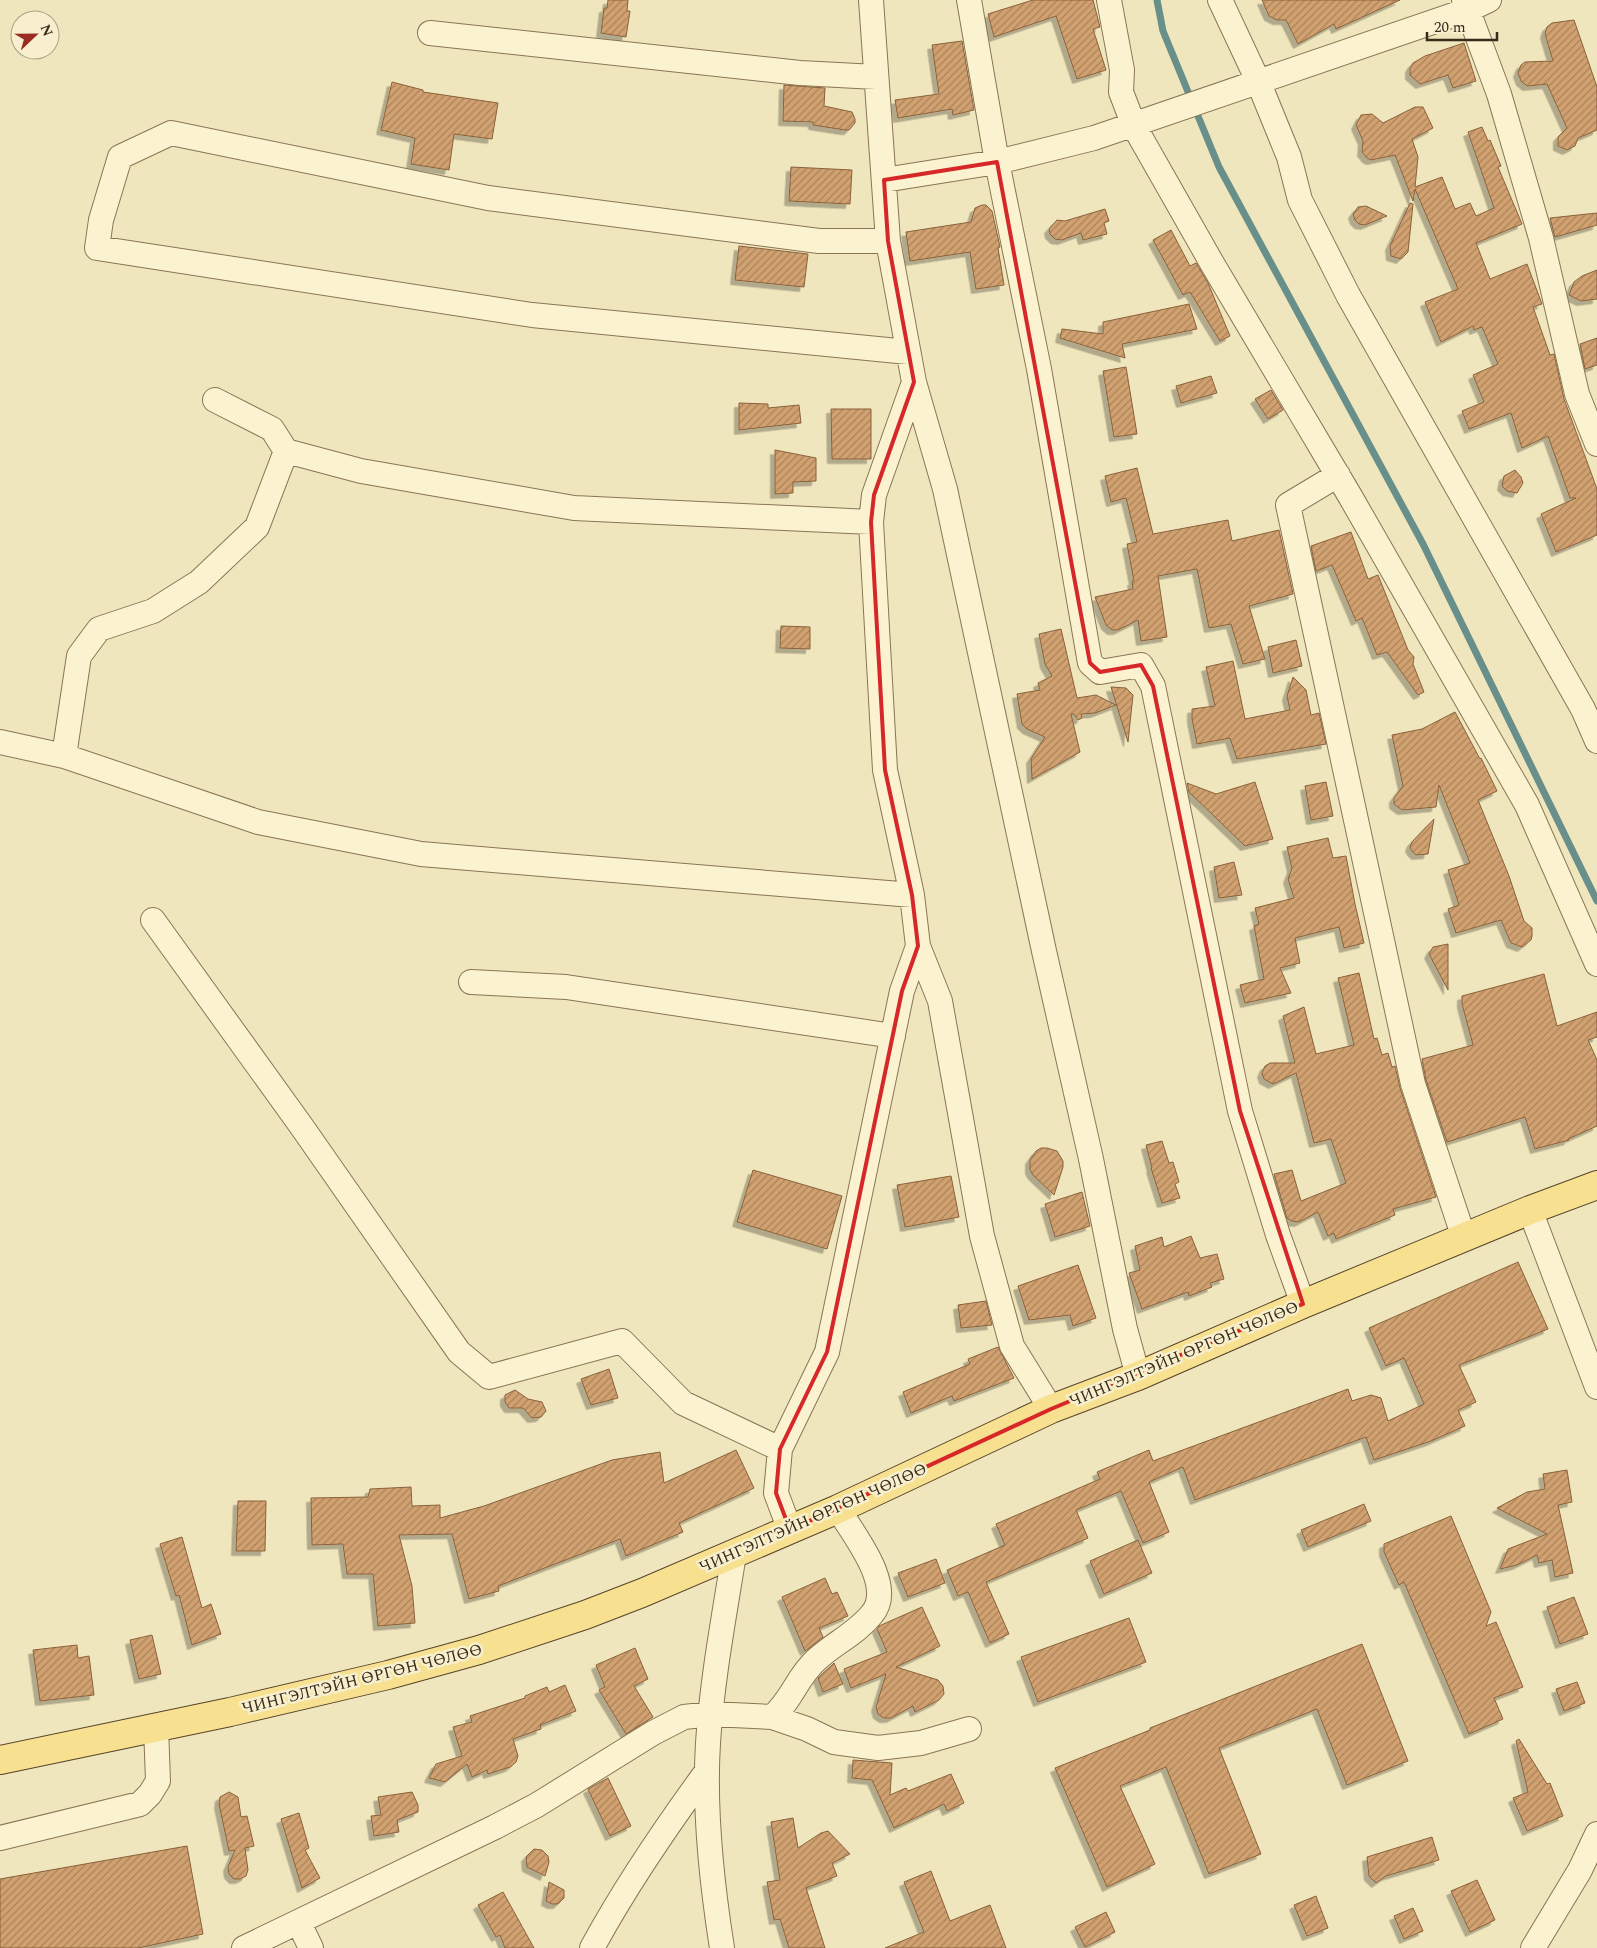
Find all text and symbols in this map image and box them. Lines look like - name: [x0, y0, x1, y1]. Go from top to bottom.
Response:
- north arrow: [10, 10, 60, 60]
- scale bar: [1427, 10, 1497, 42]
- text: 20 m: [1434, 16, 1466, 39]
- text: N: [35, 21, 58, 40]
- street label: ЧИНГЭЛТЭЙН ӨРГӨН ЧӨЛӨӨ: [1066, 1295, 1302, 1413]
- street label: ЧИНГЭЛТЭЙН ӨРГӨН ЧӨЛӨӨ: [695, 1457, 931, 1579]
- street label: ЧИНГЭЛТЭЙН ӨРГӨН ЧӨЛӨӨ: [239, 1637, 485, 1721]

